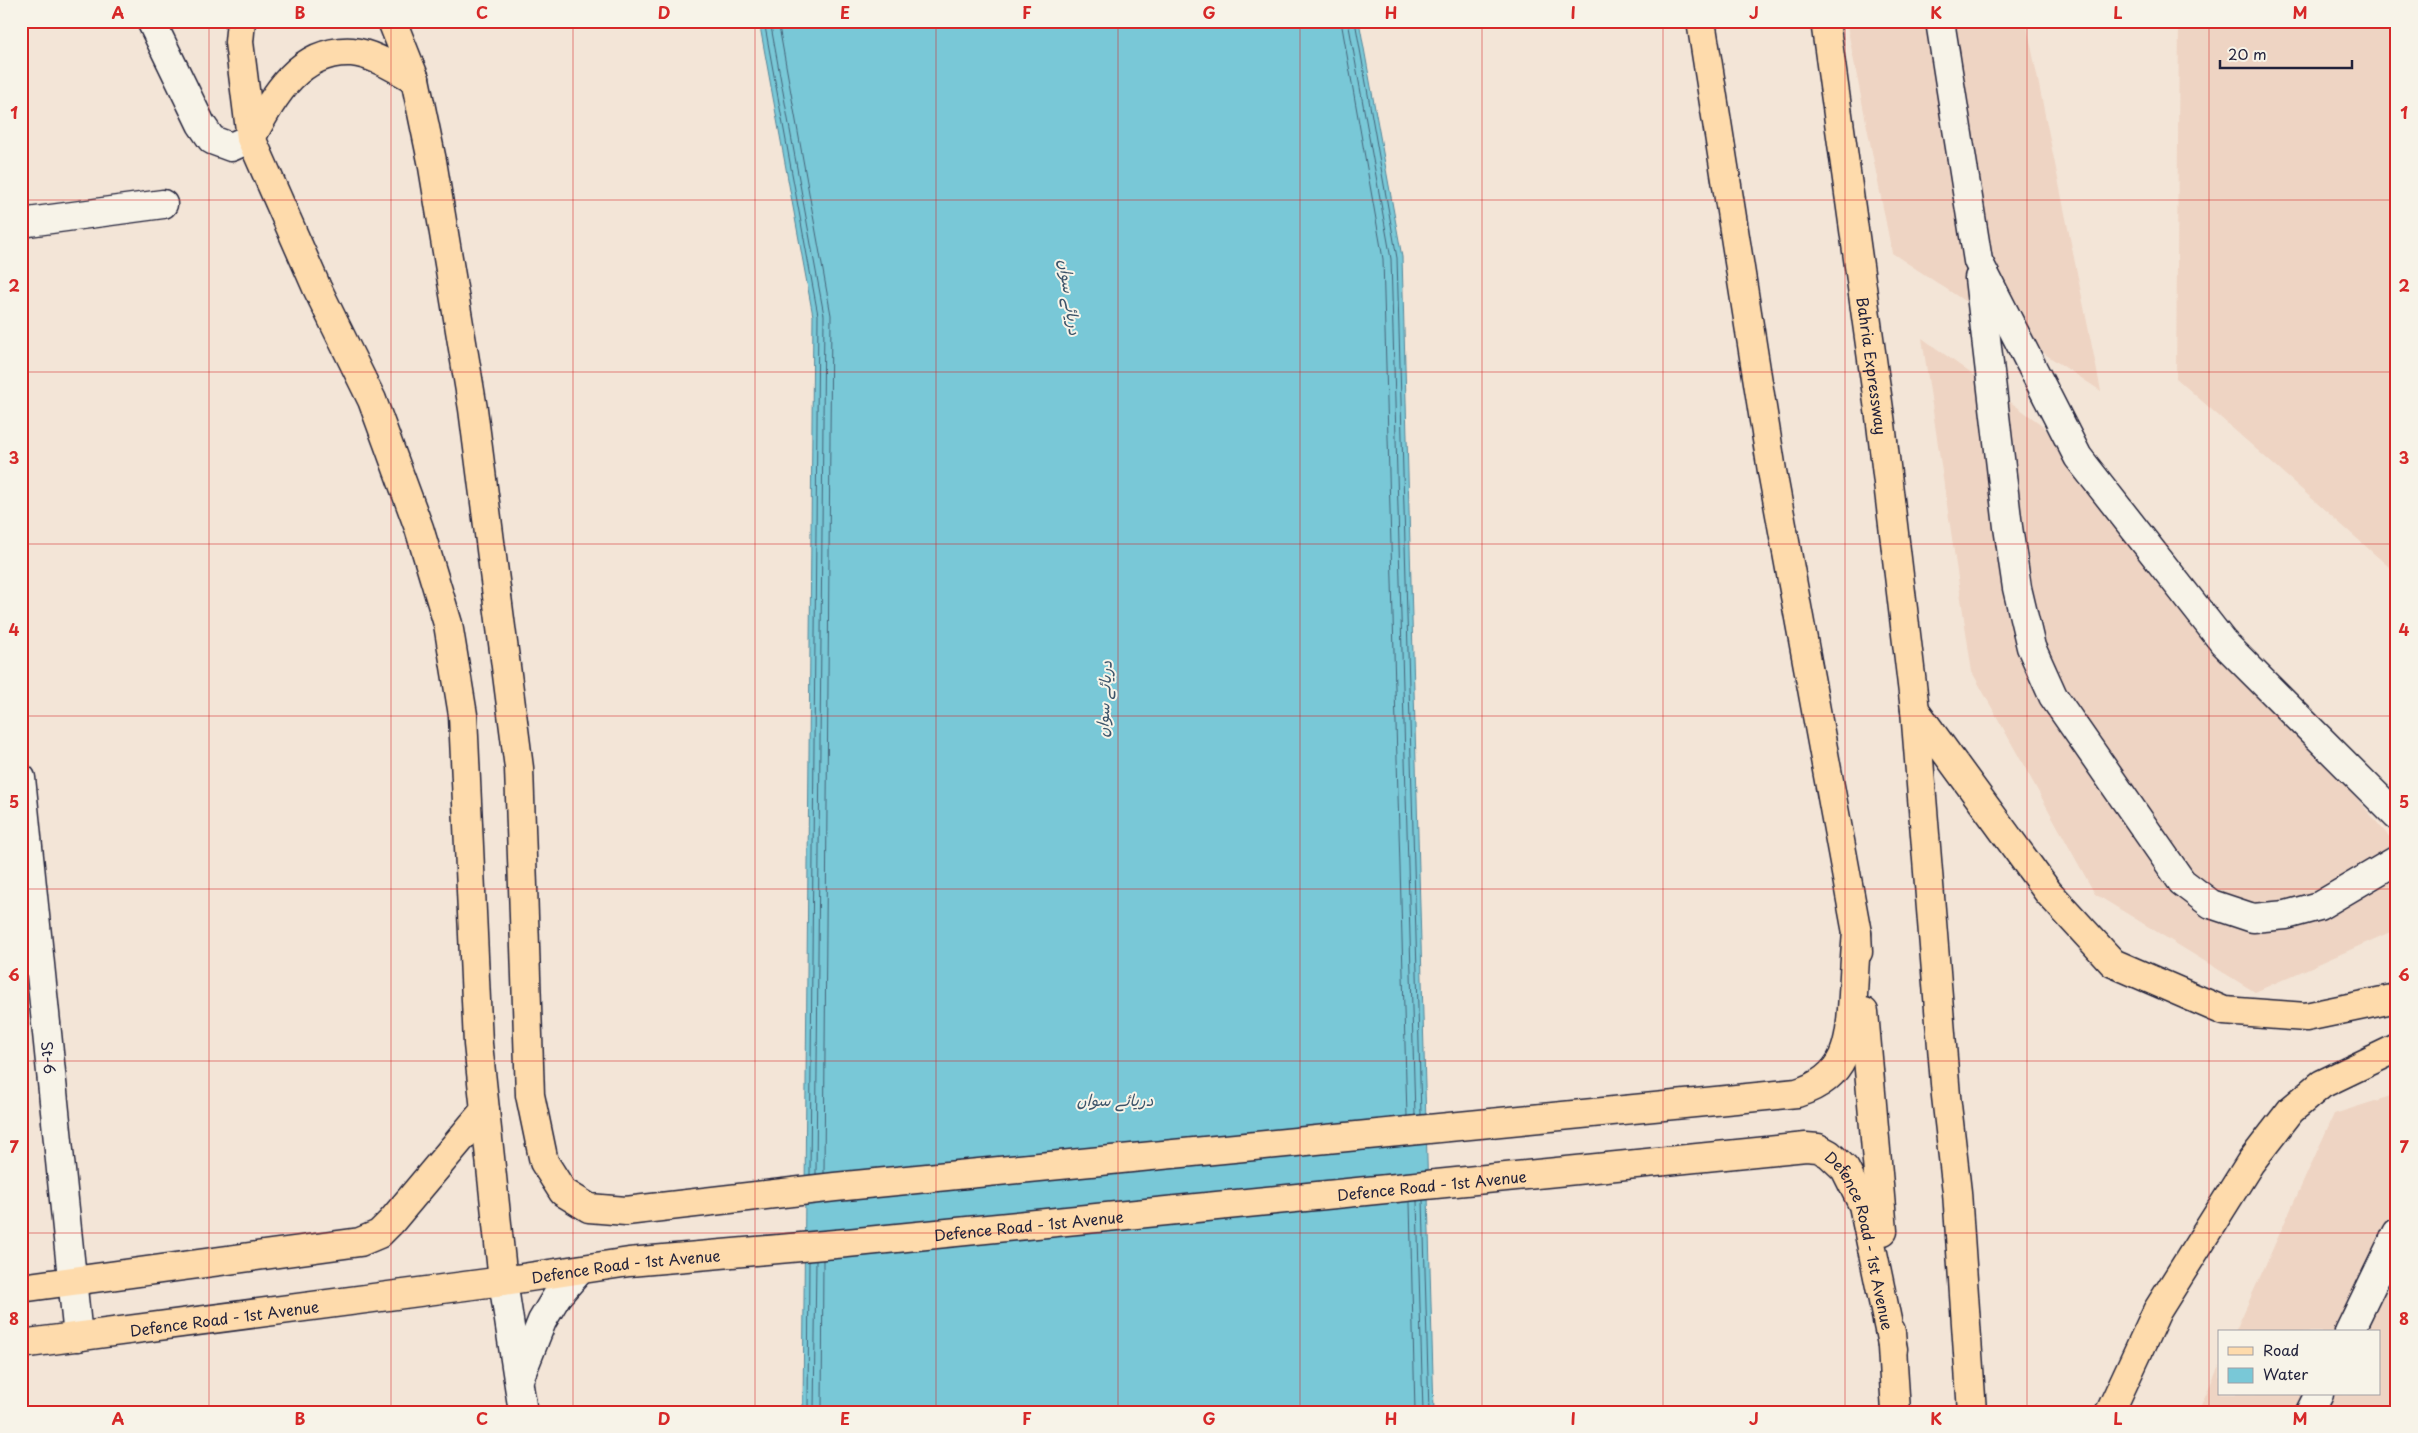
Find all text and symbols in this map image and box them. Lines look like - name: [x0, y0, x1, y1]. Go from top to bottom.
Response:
- text: A: [112, 0, 125, 24]
- text: B: [295, 0, 306, 24]
- text: C: [476, 0, 488, 24]
- text: D: [658, 0, 670, 24]
- text: E: [840, 0, 850, 24]
- text: F: [1022, 0, 1032, 24]
- text: G: [1202, 0, 1216, 24]
- text: H: [1385, 0, 1397, 24]
- text: I: [1570, 0, 1576, 24]
- text: J: [1749, 0, 1759, 24]
- text: K: [1930, 0, 1942, 24]
- text: L: [2113, 0, 2123, 24]
- text: M: [2292, 0, 2308, 24]
- scale bar: [2220, 38, 2353, 70]
- text: 20 m: [2228, 42, 2267, 65]
- text: 1: [10, 100, 18, 124]
- text: 1: [2400, 100, 2408, 124]
- water label: دریائے سواں: [1053, 257, 1088, 337]
- text: 2: [8, 273, 20, 297]
- text: 2: [2398, 273, 2410, 297]
- street label: Bahria Expressway: [1852, 295, 1894, 436]
- text: 3: [9, 445, 19, 469]
- text: 3: [2399, 445, 2409, 469]
- text: 4: [9, 617, 20, 641]
- text: 4: [2399, 617, 2410, 641]
- water label: دریائے سواں: [1089, 660, 1118, 738]
- text: 5: [9, 789, 19, 813]
- text: 5: [2399, 789, 2409, 813]
- text: 6: [8, 962, 20, 986]
- text: 6: [2398, 962, 2410, 986]
- street label: St-6: [36, 1040, 63, 1075]
- water label: دریائے سواں: [1077, 1087, 1154, 1112]
- text: 7: [9, 1134, 19, 1158]
- text: 7: [2399, 1134, 2409, 1158]
- street label: Defence Road - 1st Avenue: [1820, 1145, 1900, 1332]
- street label: Defence Road - 1st Avenue: [1336, 1164, 1528, 1205]
- street label: Defence Road - 1st Avenue: [933, 1204, 1125, 1246]
- street label: Defence Road - 1st Avenue: [530, 1243, 721, 1288]
- street label: Defence Road - 1st Avenue: [128, 1294, 320, 1341]
- text: 8: [9, 1306, 19, 1330]
- text: 8: [2399, 1306, 2409, 1330]
- legend: [2218, 1330, 2380, 1396]
- text: Road: [2263, 1338, 2299, 1361]
- text: Water: [2263, 1362, 2308, 1385]
- text: A: [112, 1406, 125, 1430]
- text: B: [295, 1406, 306, 1430]
- text: C: [476, 1406, 488, 1430]
- text: D: [658, 1406, 670, 1430]
- text: E: [840, 1406, 850, 1430]
- text: F: [1022, 1406, 1032, 1430]
- text: G: [1202, 1406, 1216, 1430]
- text: H: [1385, 1406, 1397, 1430]
- text: I: [1570, 1406, 1576, 1430]
- text: J: [1749, 1406, 1759, 1430]
- text: K: [1930, 1406, 1942, 1430]
- text: L: [2113, 1406, 2123, 1430]
- text: M: [2292, 1406, 2308, 1430]

